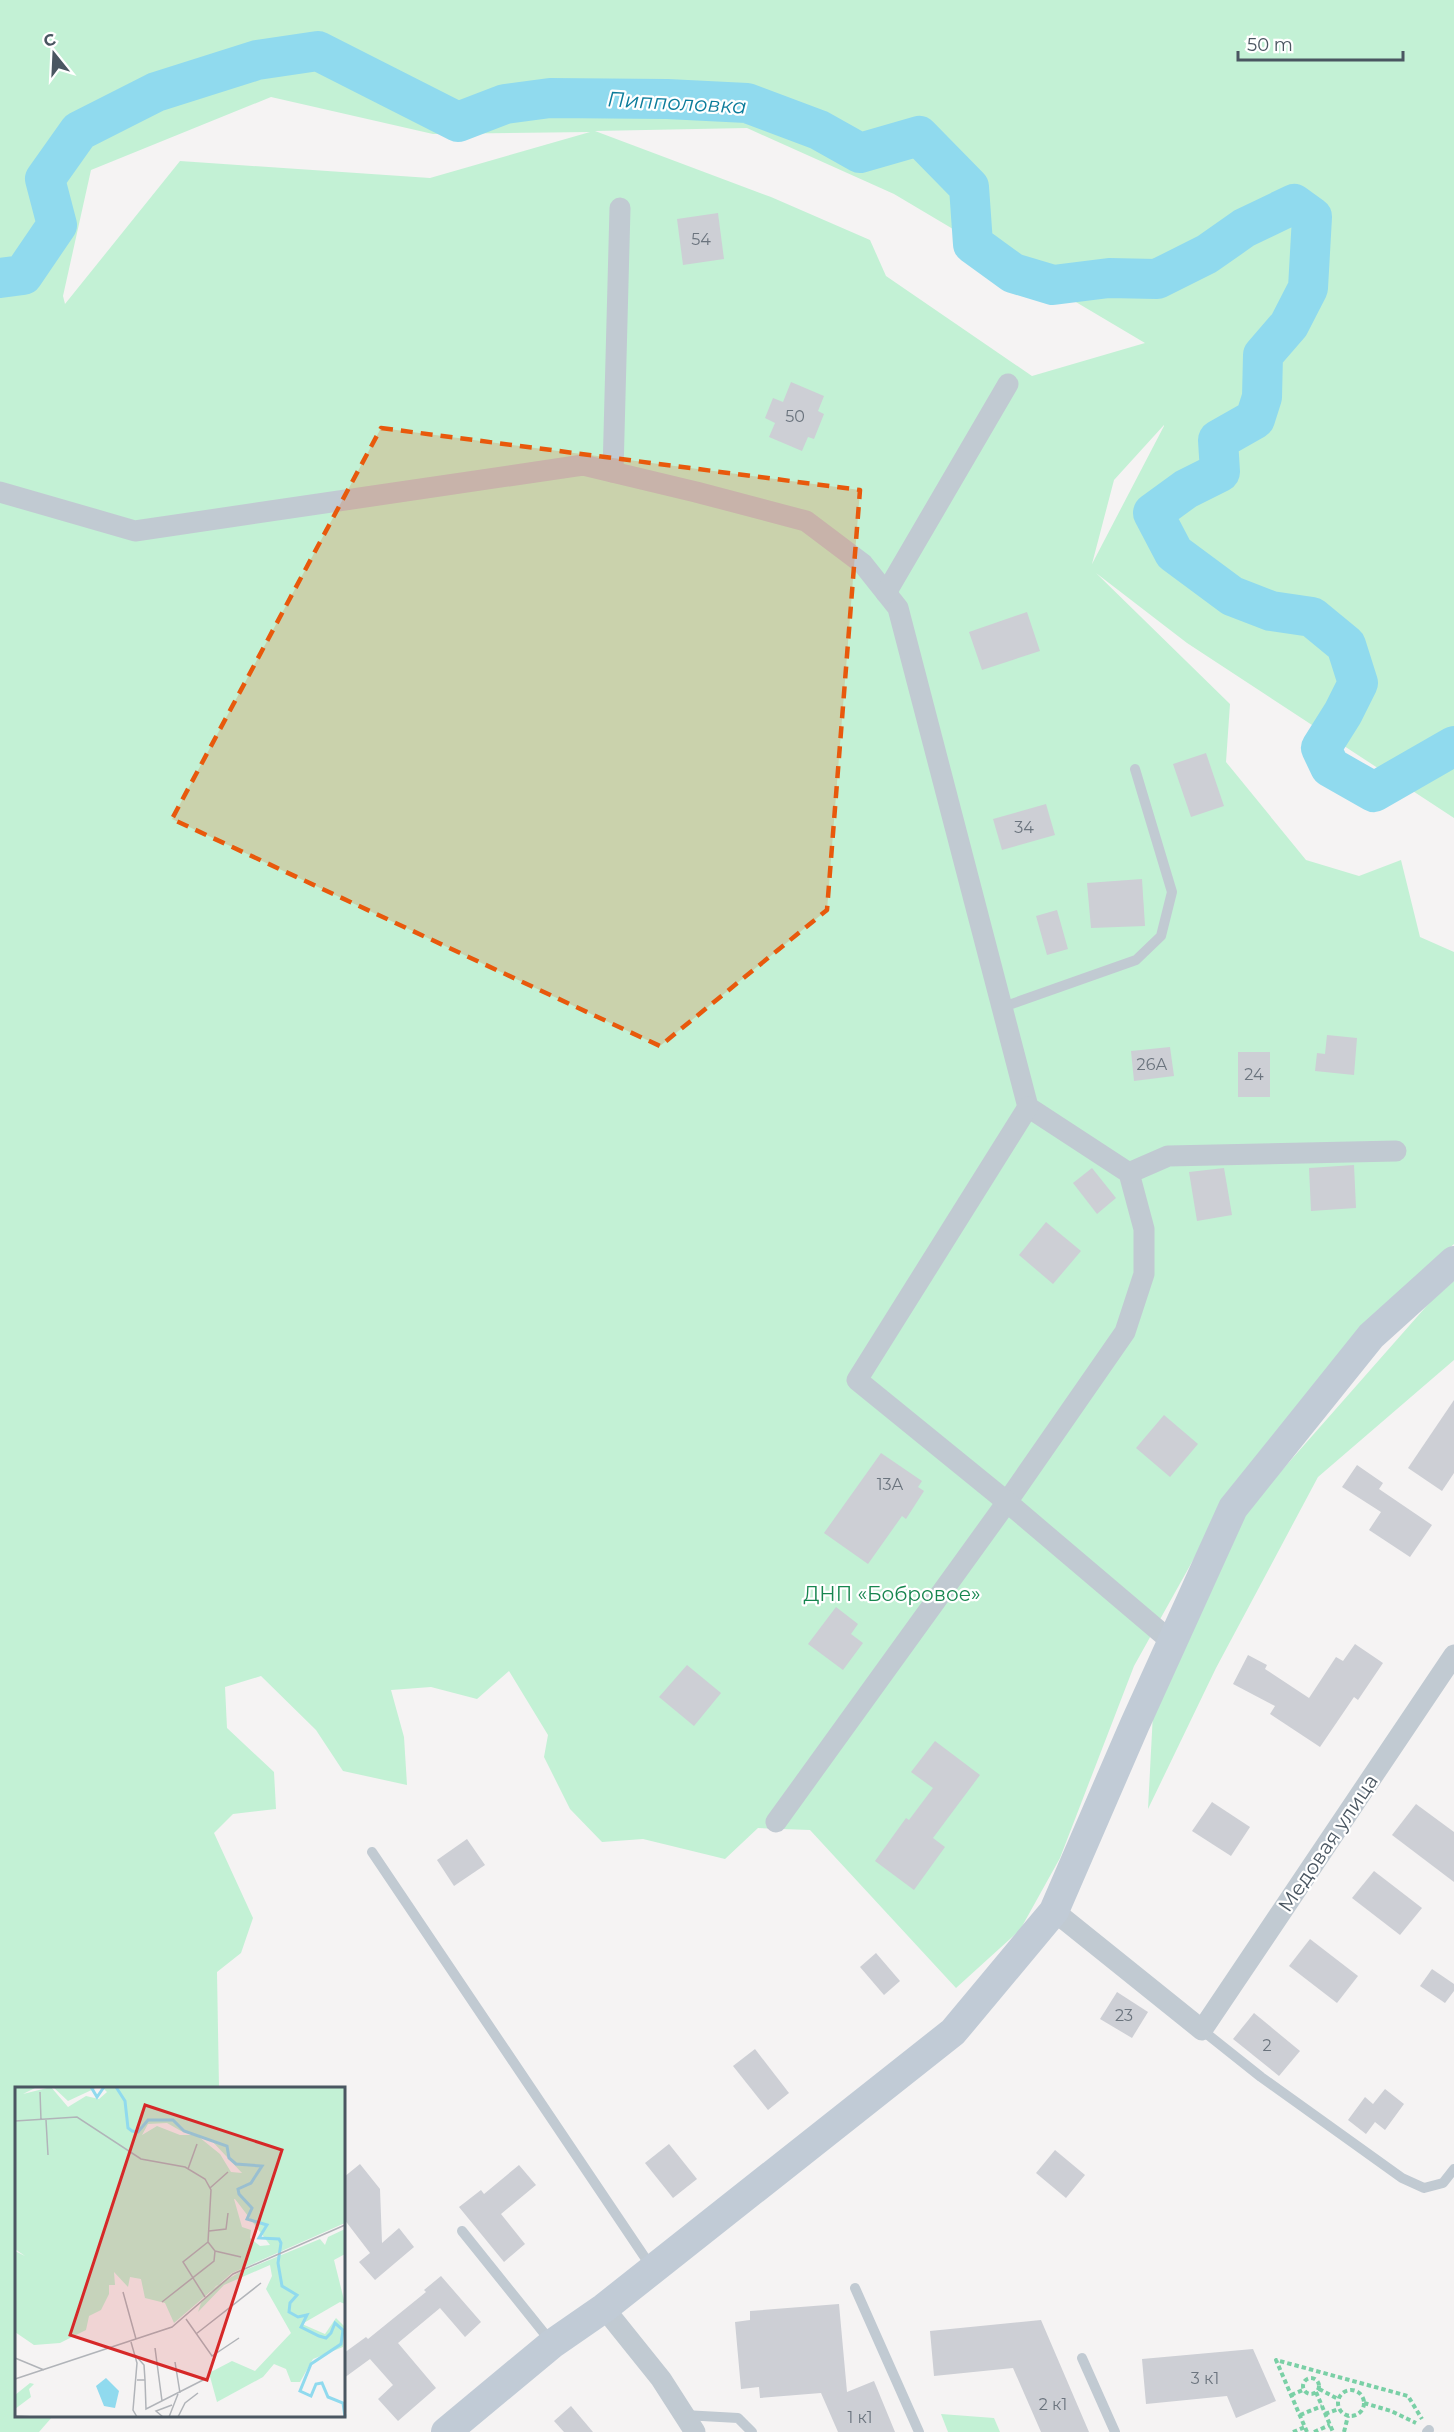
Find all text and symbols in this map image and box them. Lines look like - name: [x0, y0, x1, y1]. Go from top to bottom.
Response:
- north arrow: [24, 24, 84, 84]
- scale bar: [1238, 24, 1403, 62]
- text: С: [41, 29, 58, 51]
- text: 50 m: [1247, 34, 1293, 56]
- water label: Пипполовка: [607, 86, 747, 119]
- house number: 54: [691, 230, 711, 249]
- house number: 50: [785, 407, 805, 426]
- house number: 34: [1014, 818, 1034, 837]
- house number: 26А: [1137, 1055, 1168, 1074]
- house number: 24: [1244, 1065, 1264, 1084]
- house number: 13А: [877, 1475, 903, 1494]
- park label: ДНП «Бобровое»: [803, 1582, 981, 1606]
- street label: Медовая улица: [1273, 1770, 1383, 1916]
- house number: 23: [1115, 2006, 1133, 2025]
- house number: 2: [1262, 2036, 1272, 2055]
- inset map: [15, 2087, 345, 2417]
- house number: 3 к1: [1191, 2369, 1219, 2388]
- house number: 2 к1: [1039, 2395, 1067, 2414]
- house number: 1 к1: [847, 2408, 873, 2427]

